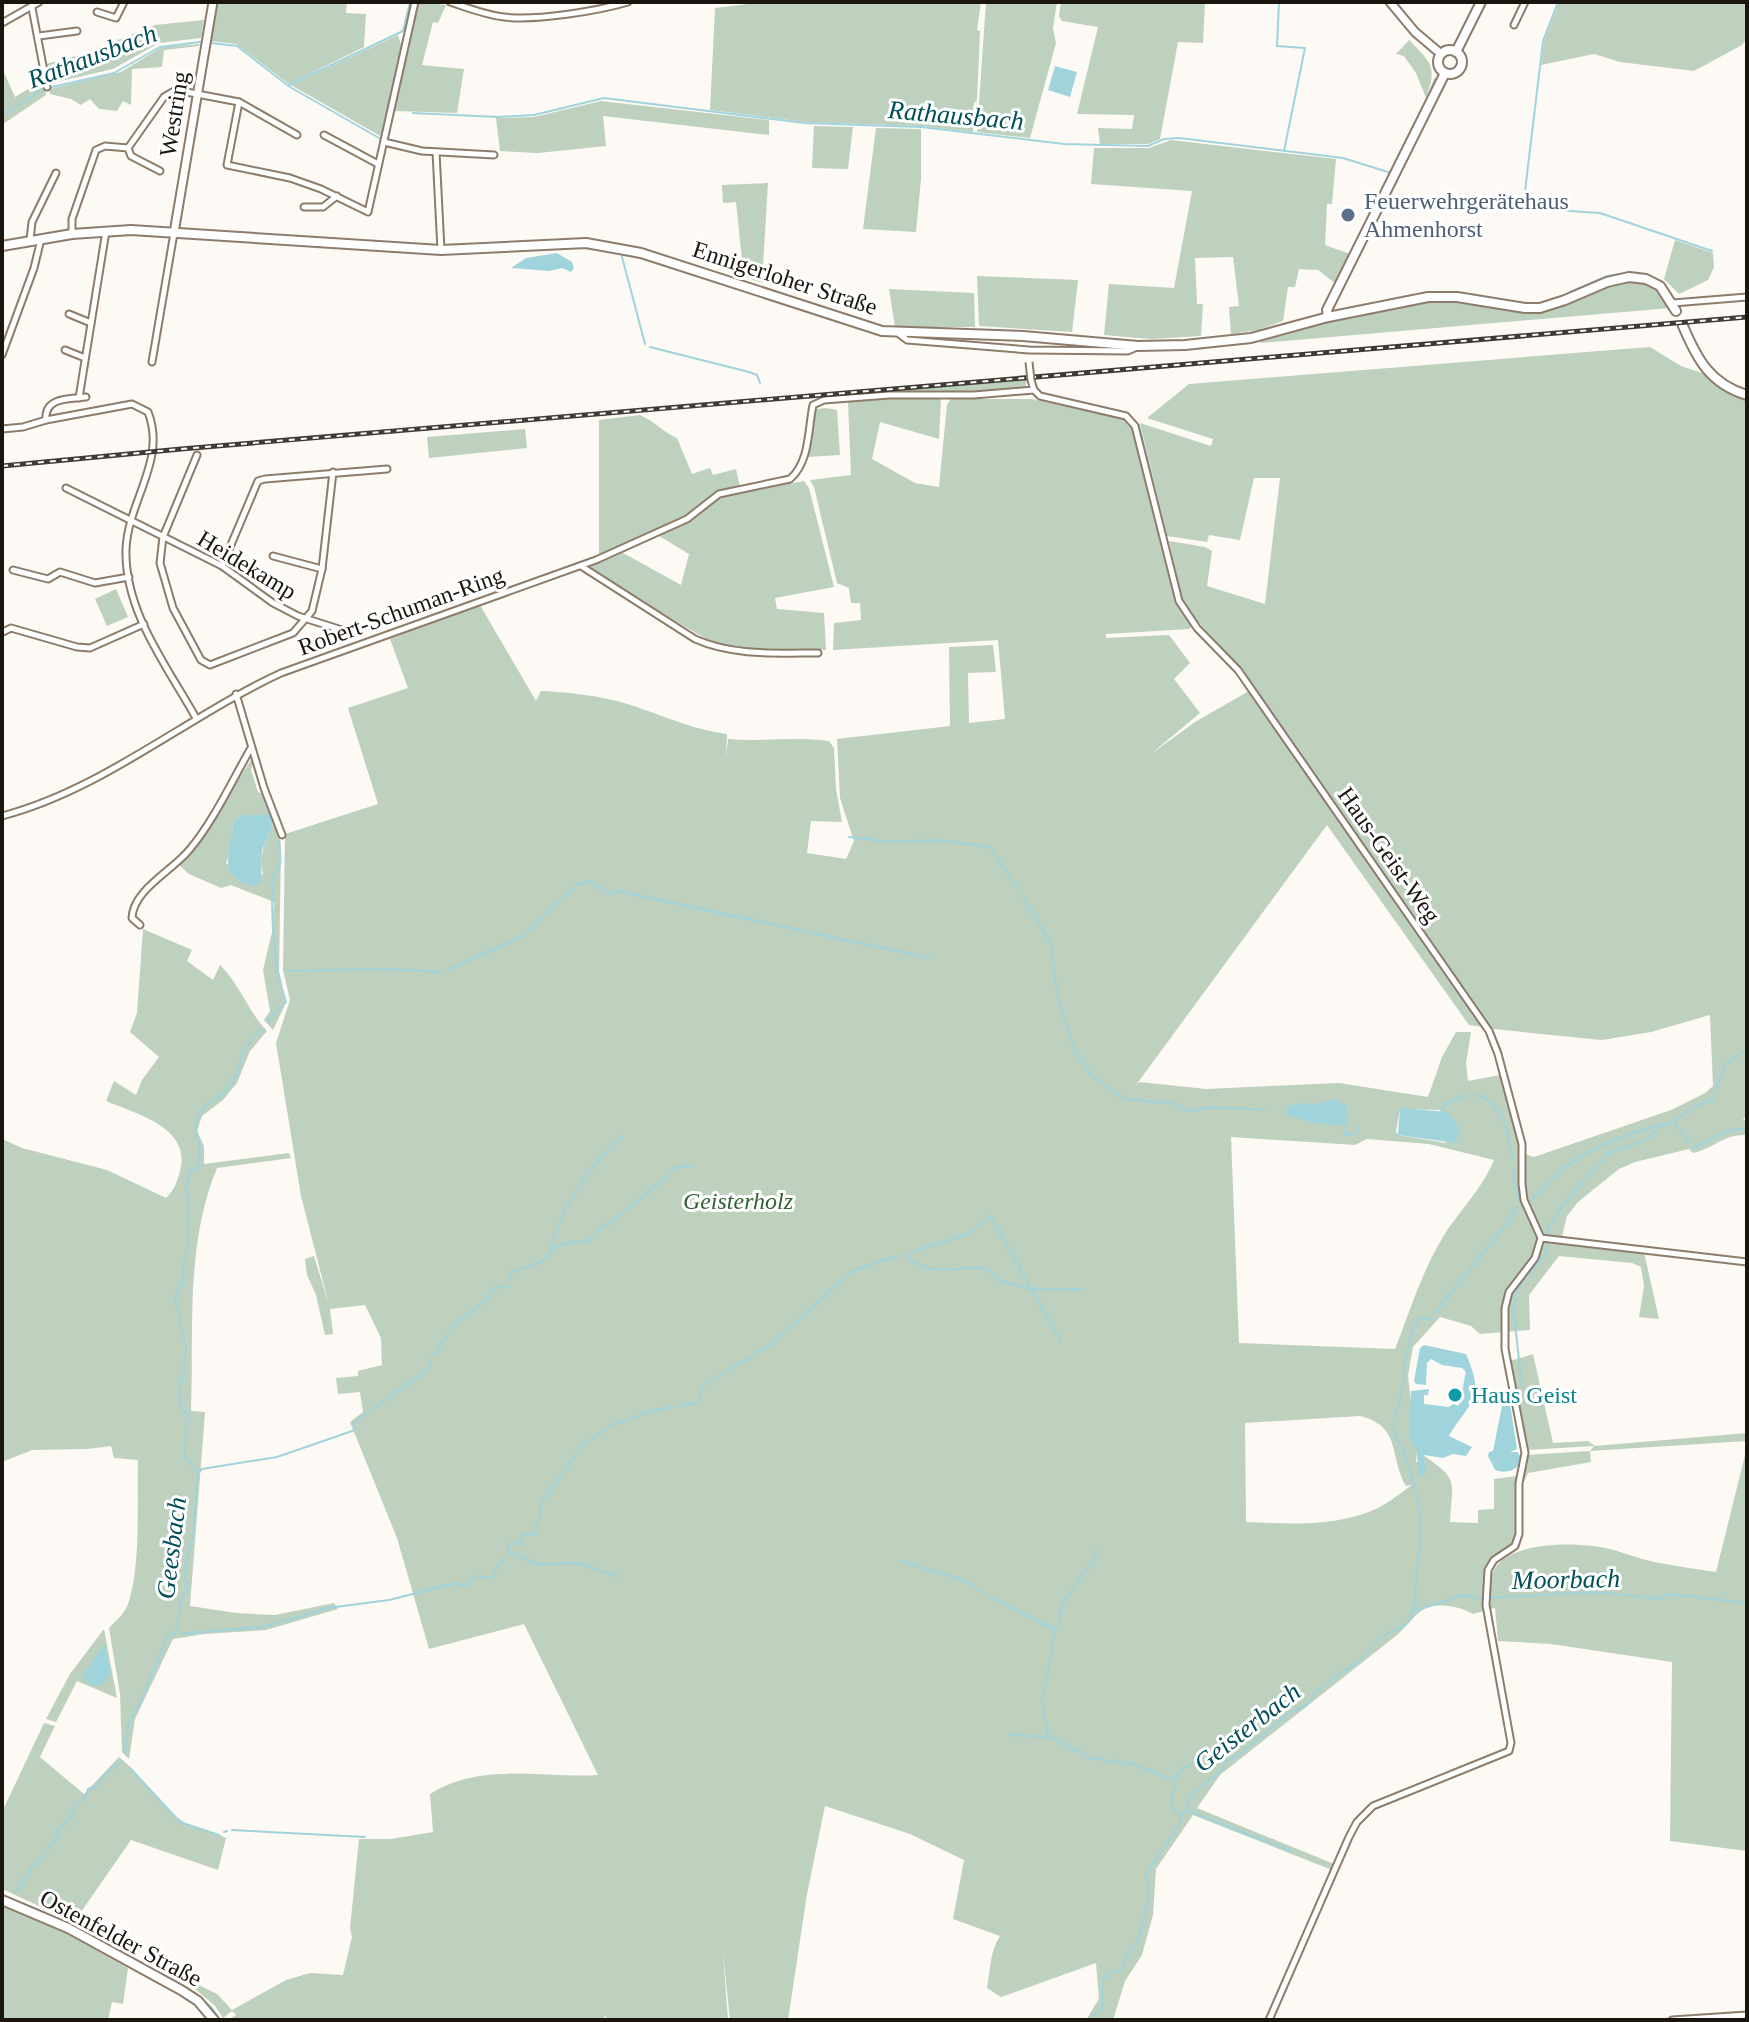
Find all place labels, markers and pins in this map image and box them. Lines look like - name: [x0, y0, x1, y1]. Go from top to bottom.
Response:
- place label: Feuerwehrgerätehaus Ahmenhorst: [1364, 188, 1569, 242]
- marker: Feuerwehrgerätehaus Ahmenhorst: [1339, 206, 1357, 224]
- place label: Haus Geist: [1471, 1382, 1577, 1408]
- marker: Haus Geist: [1446, 1386, 1464, 1404]

